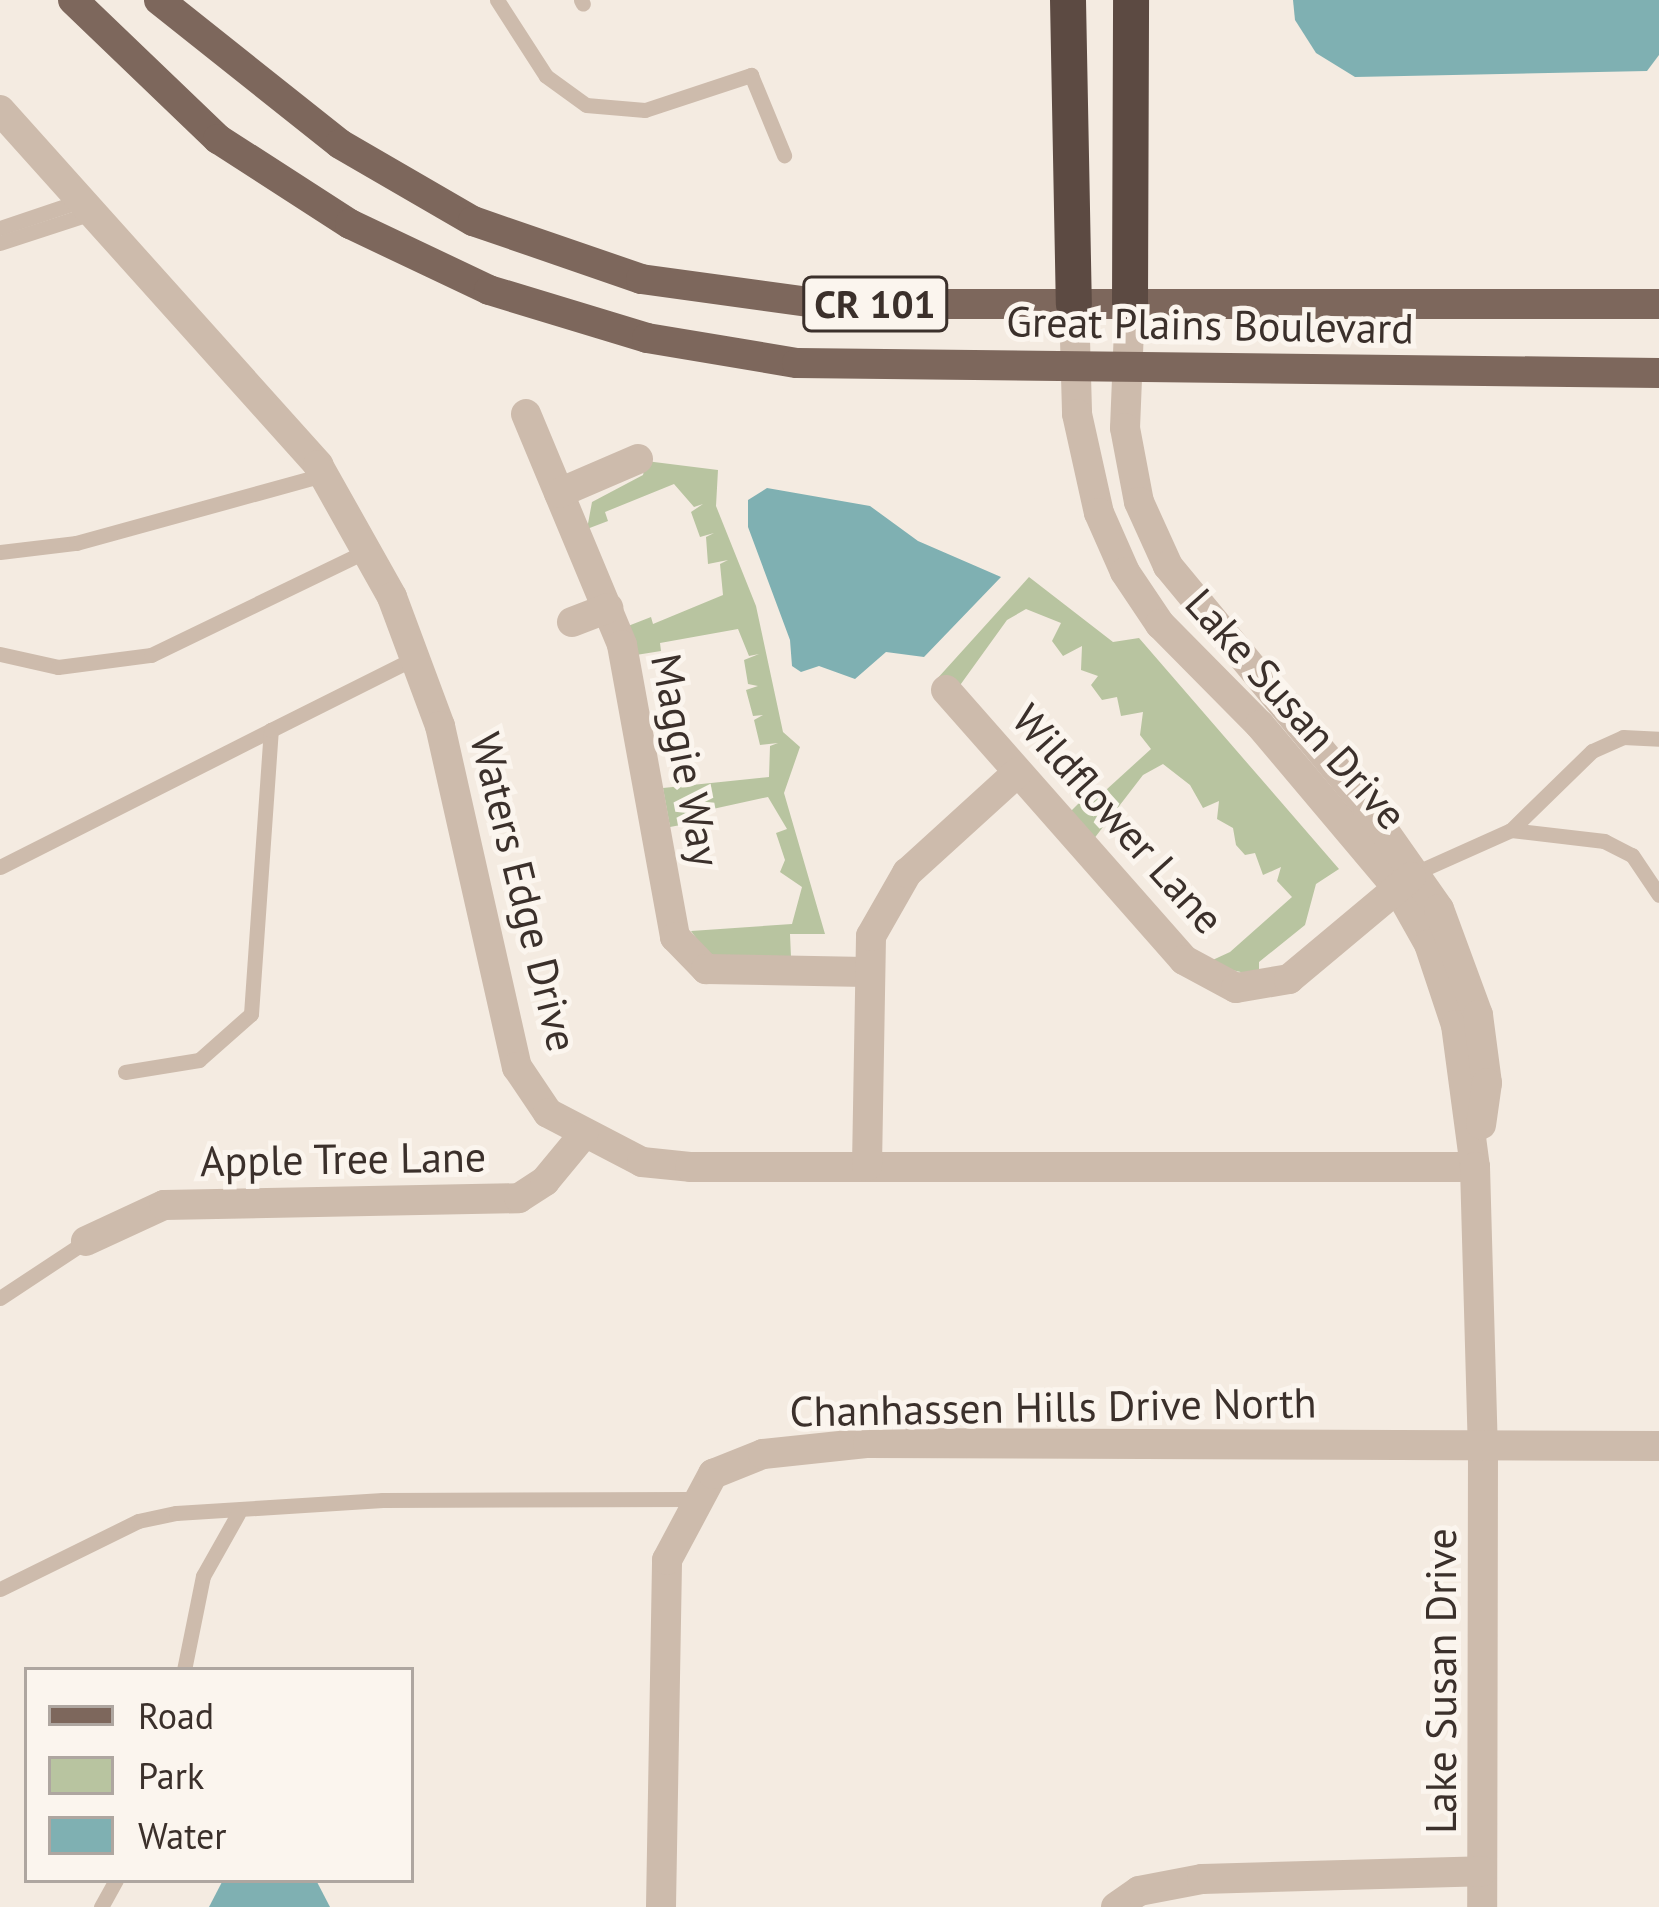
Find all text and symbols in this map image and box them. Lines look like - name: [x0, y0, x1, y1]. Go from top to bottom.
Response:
- road number: CR 101: [800, 271, 950, 337]
- street label: Great Plains Boulevard: [1006, 296, 1414, 354]
- street label: Lake Susan Drive: [1175, 579, 1417, 839]
- street label: Maggie Way: [641, 649, 731, 871]
- street label: Wildflower Lane: [1002, 694, 1234, 944]
- street label: Waters Edge Drive: [460, 727, 588, 1057]
- street label: Apple Tree Lane: [199, 1131, 487, 1187]
- street label: Chanhassen Hills Drive North: [789, 1377, 1317, 1437]
- street label: Lake Susan Drive: [1416, 1528, 1466, 1834]
- legend: [24, 1667, 414, 1883]
- text: Road: [138, 1692, 214, 1739]
- text: Park: [138, 1752, 204, 1799]
- text: Water: [138, 1812, 227, 1859]

